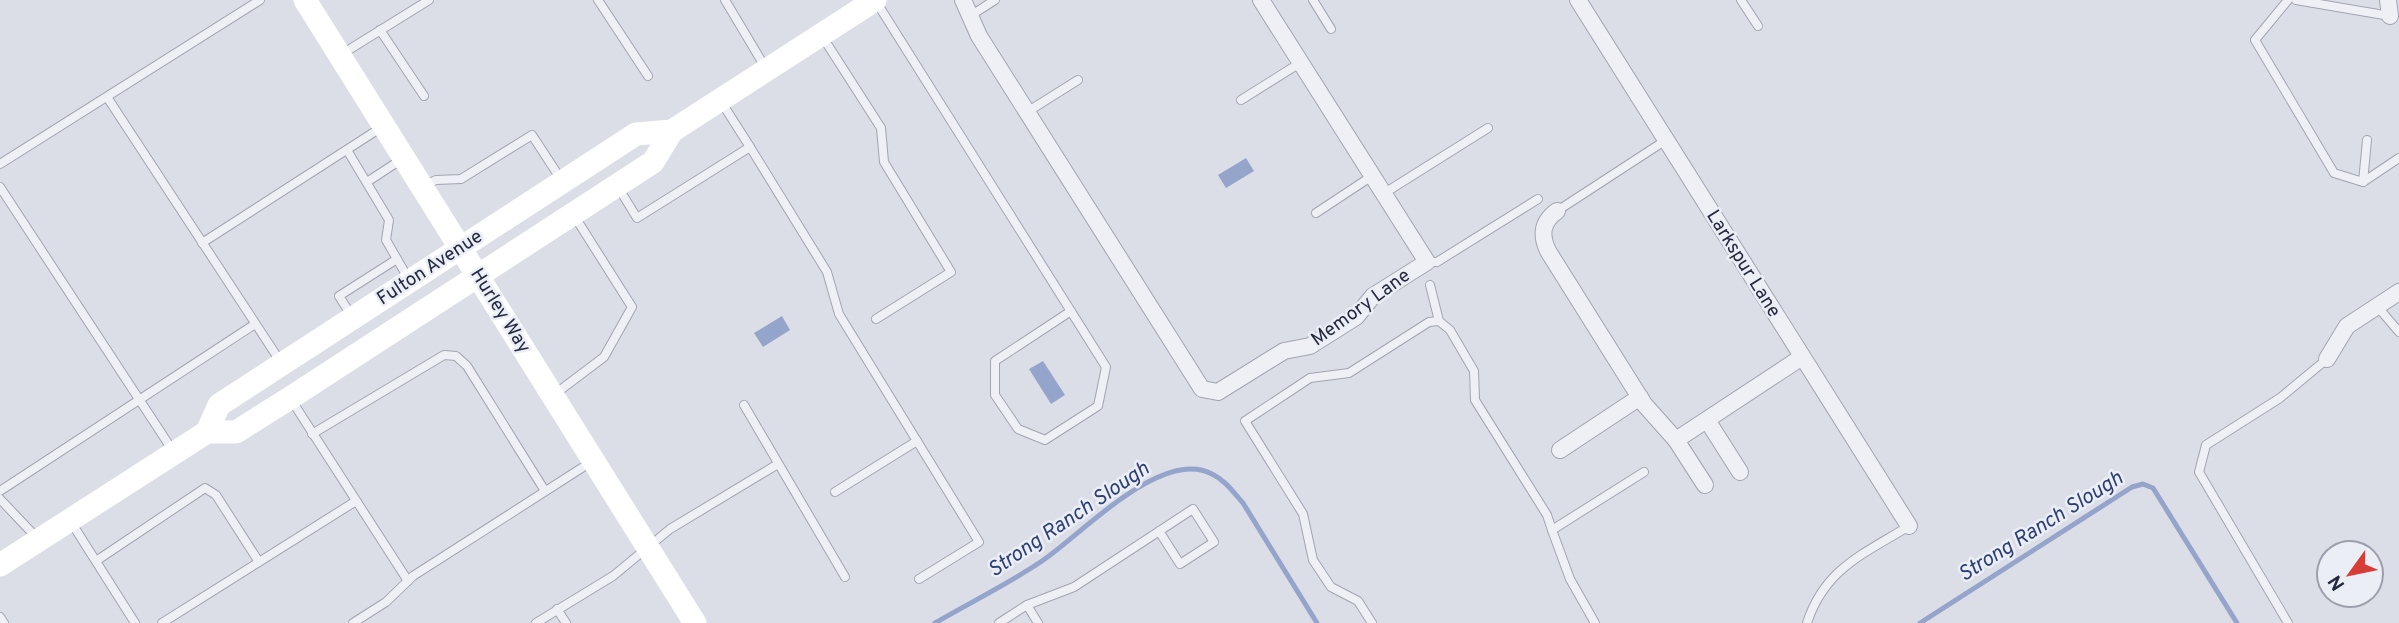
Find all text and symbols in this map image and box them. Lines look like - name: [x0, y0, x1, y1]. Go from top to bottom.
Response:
- street label: Larkspur Lane: [1700, 206, 1786, 322]
- street label: Fulton Avenue: [373, 225, 487, 311]
- street label: Hurley Way: [464, 264, 536, 358]
- street label: Memory Lane: [1307, 264, 1415, 352]
- water label: Strong Ranch Slough: [983, 456, 1155, 584]
- water label: Strong Ranch Slough: [1954, 465, 2129, 589]
- north arrow: [2315, 539, 2385, 609]
- text: N: [2324, 570, 2351, 594]

